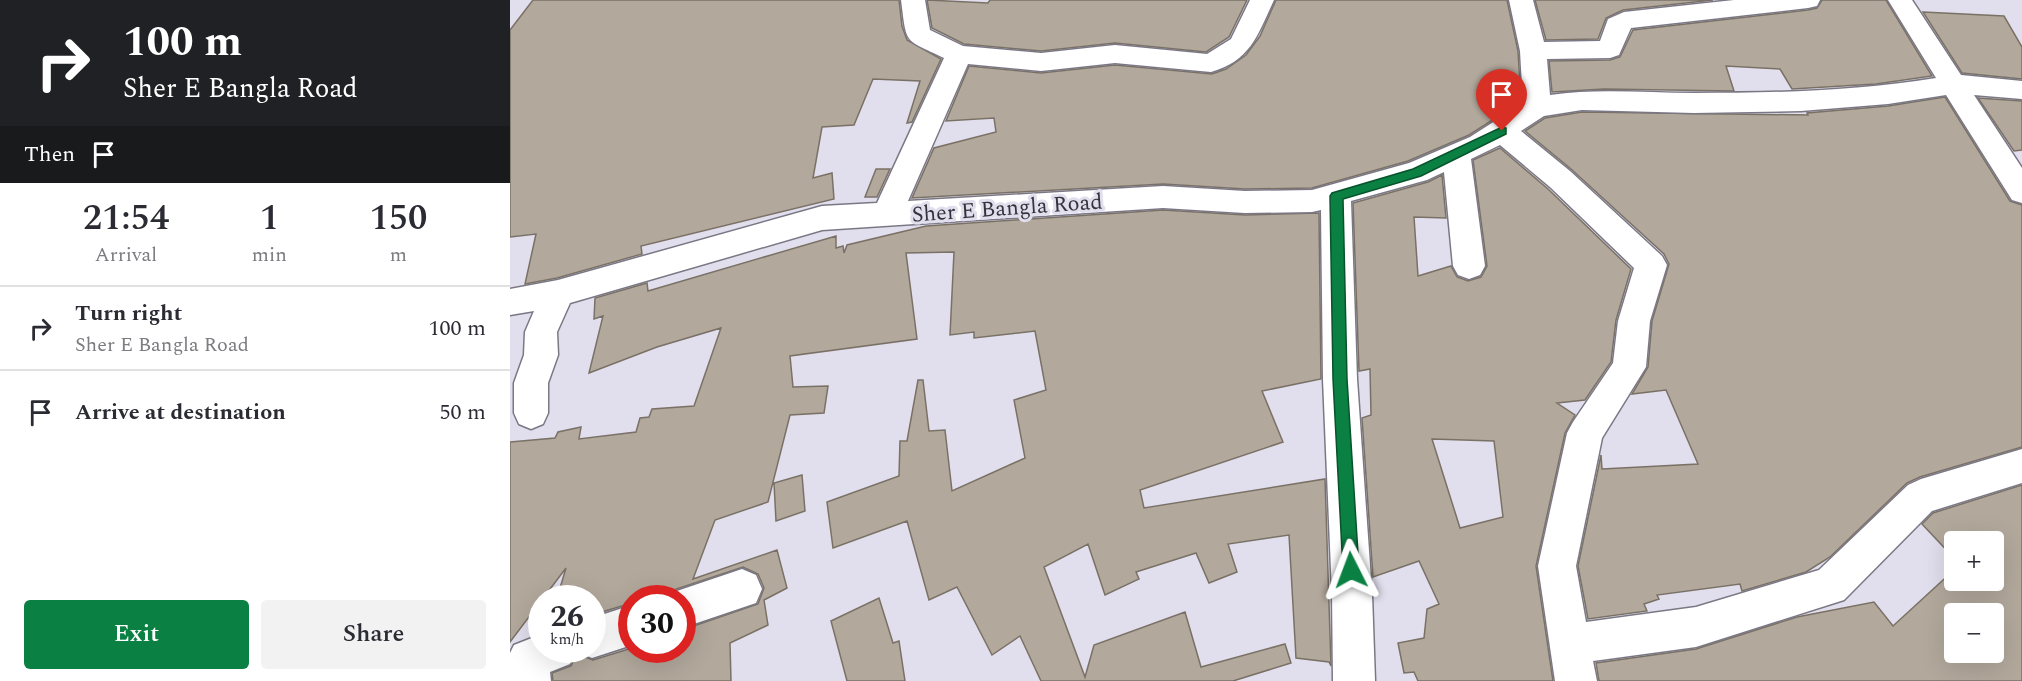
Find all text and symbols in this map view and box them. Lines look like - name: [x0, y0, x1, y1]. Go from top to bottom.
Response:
- text: 100 m: [123, 11, 242, 74]
- icon: right: [24, 24, 102, 102]
- text: Sher E Bangla Road: [123, 68, 358, 110]
- pin: [1476, 69, 1527, 131]
- icon: arrive: [1485, 78, 1518, 111]
- text: Then: [24, 138, 75, 171]
- icon: arrive: [87, 138, 120, 171]
- street label: Sher E Bangla Road: [911, 185, 1104, 232]
- text: 21:54: [83, 191, 169, 246]
- text: 1: [260, 191, 279, 246]
- text: 150: [369, 191, 427, 246]
- text: Arrival: [95, 240, 157, 270]
- text: min: [252, 240, 287, 270]
- text: m: [390, 240, 407, 270]
- text: Turn right: [75, 297, 182, 330]
- icon: right: [24, 312, 57, 345]
- text: 100 m: [429, 312, 486, 345]
- text: Sher E Bangla Road: [75, 330, 249, 360]
- icon: arrive: [24, 396, 57, 429]
- text: Arrive at destination: [75, 396, 286, 429]
- text: 50 m: [440, 396, 486, 429]
- map controls: [1944, 531, 2004, 663]
- button: +: [1944, 531, 2004, 591]
- position arrow: [1319, 538, 1383, 602]
- speed limit sign: 30: [618, 585, 696, 663]
- text: 26: [550, 594, 584, 640]
- button: Exit: [24, 600, 249, 669]
- button: Share: [261, 600, 486, 669]
- button: −: [1944, 603, 2004, 663]
- text: km/h: [550, 628, 584, 651]

